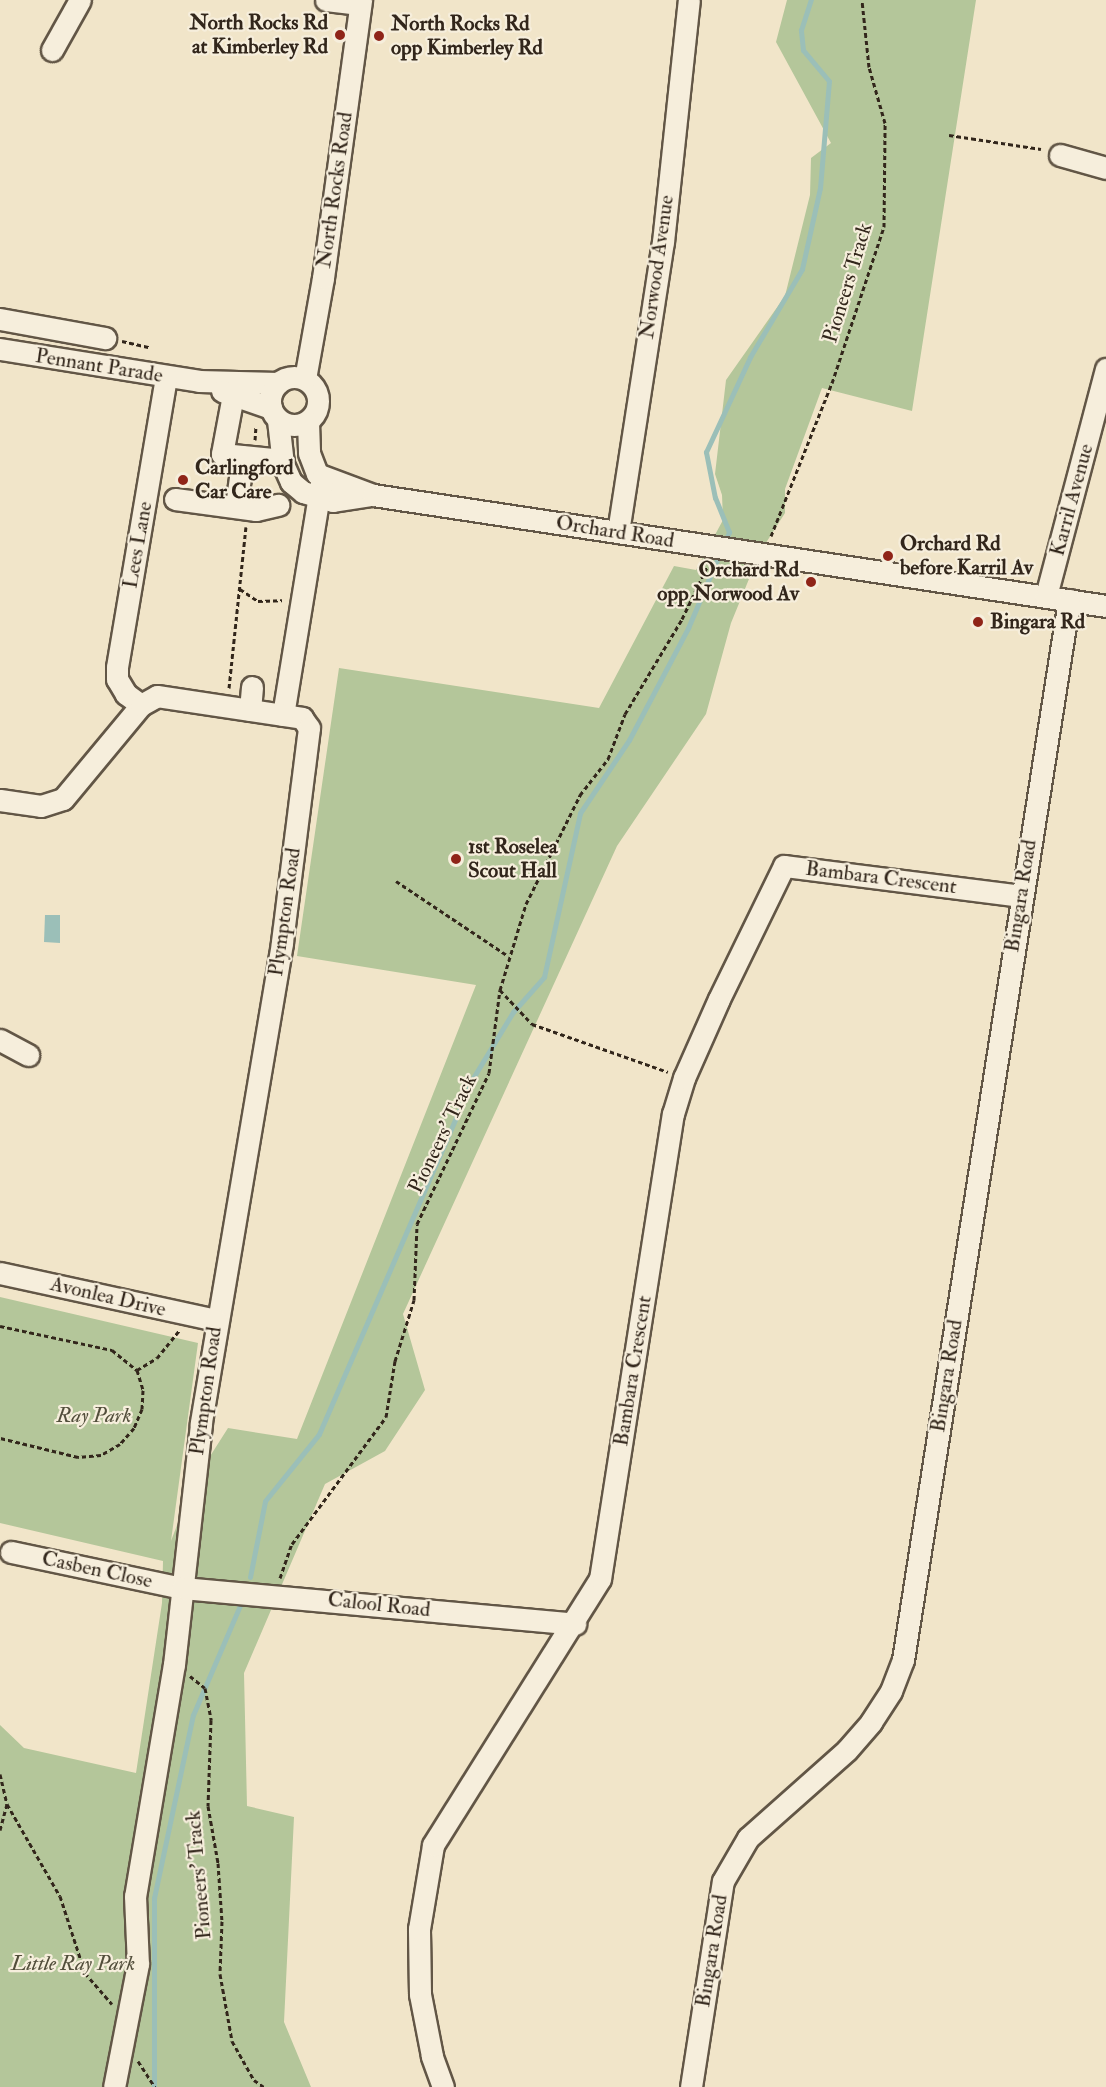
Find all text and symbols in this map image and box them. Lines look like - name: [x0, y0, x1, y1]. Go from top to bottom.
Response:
- place label: North Rocks Rd at Kimberley Rd: [189, 10, 328, 60]
- place label: North Rocks Rd opp Kimberley Rd: [391, 11, 543, 61]
- marker: North Rocks Rd at Kimberley Rd: [333, 28, 347, 42]
- marker: North Rocks Rd opp Kimberley Rd: [372, 29, 386, 43]
- street label: North Rocks Road: [312, 110, 358, 270]
- street label: Norwood Avenue: [634, 194, 680, 340]
- street label: Pioneers Track: [818, 220, 878, 346]
- street label: Pennant Parade: [33, 343, 165, 389]
- street label: Karril Avenue: [1045, 441, 1099, 559]
- place label: Carlingford Car Care: [195, 455, 294, 505]
- marker: Carlingford Car Care: [176, 473, 190, 487]
- street label: Lees Lane: [118, 500, 158, 590]
- street label: Orchard Road: [554, 510, 676, 554]
- place label: Orchard Rd before Karril Av: [900, 531, 1033, 581]
- marker: Orchard Rd before Karril Av: [881, 549, 895, 563]
- place label: Orchard Rd opp Norwood Av: [657, 557, 799, 607]
- marker: Orchard Rd opp Norwood Av: [804, 575, 818, 589]
- place label: Bingara Rd: [990, 609, 1085, 635]
- marker: Bingara Rd: [971, 615, 985, 629]
- place label: 1st Roselea Scout Hall: [468, 834, 558, 884]
- street label: Bingara Road: [1000, 838, 1042, 954]
- street label: Plympton Road: [263, 846, 307, 978]
- marker: 1st Roselea Scout Hall: [449, 852, 463, 866]
- street label: Bambara Crescent: [804, 856, 958, 900]
- street label: Pioneers' Track: [403, 1070, 483, 1198]
- street label: Avonlea Drive: [48, 1271, 168, 1323]
- street label: Bambara Crescent: [609, 1294, 657, 1448]
- street label: Bingara Road: [926, 1318, 968, 1434]
- street label: Plympton Road: [184, 1325, 228, 1457]
- park label: Ray Park: [57, 1403, 131, 1429]
- street label: Casben Close: [40, 1546, 154, 1594]
- street label: Calool Road: [326, 1587, 432, 1623]
- street label: Pioneers' Track: [181, 1810, 217, 1940]
- street label: Bingara Road: [691, 1893, 733, 2009]
- park label: Little Ray Park: [11, 1951, 135, 1977]

